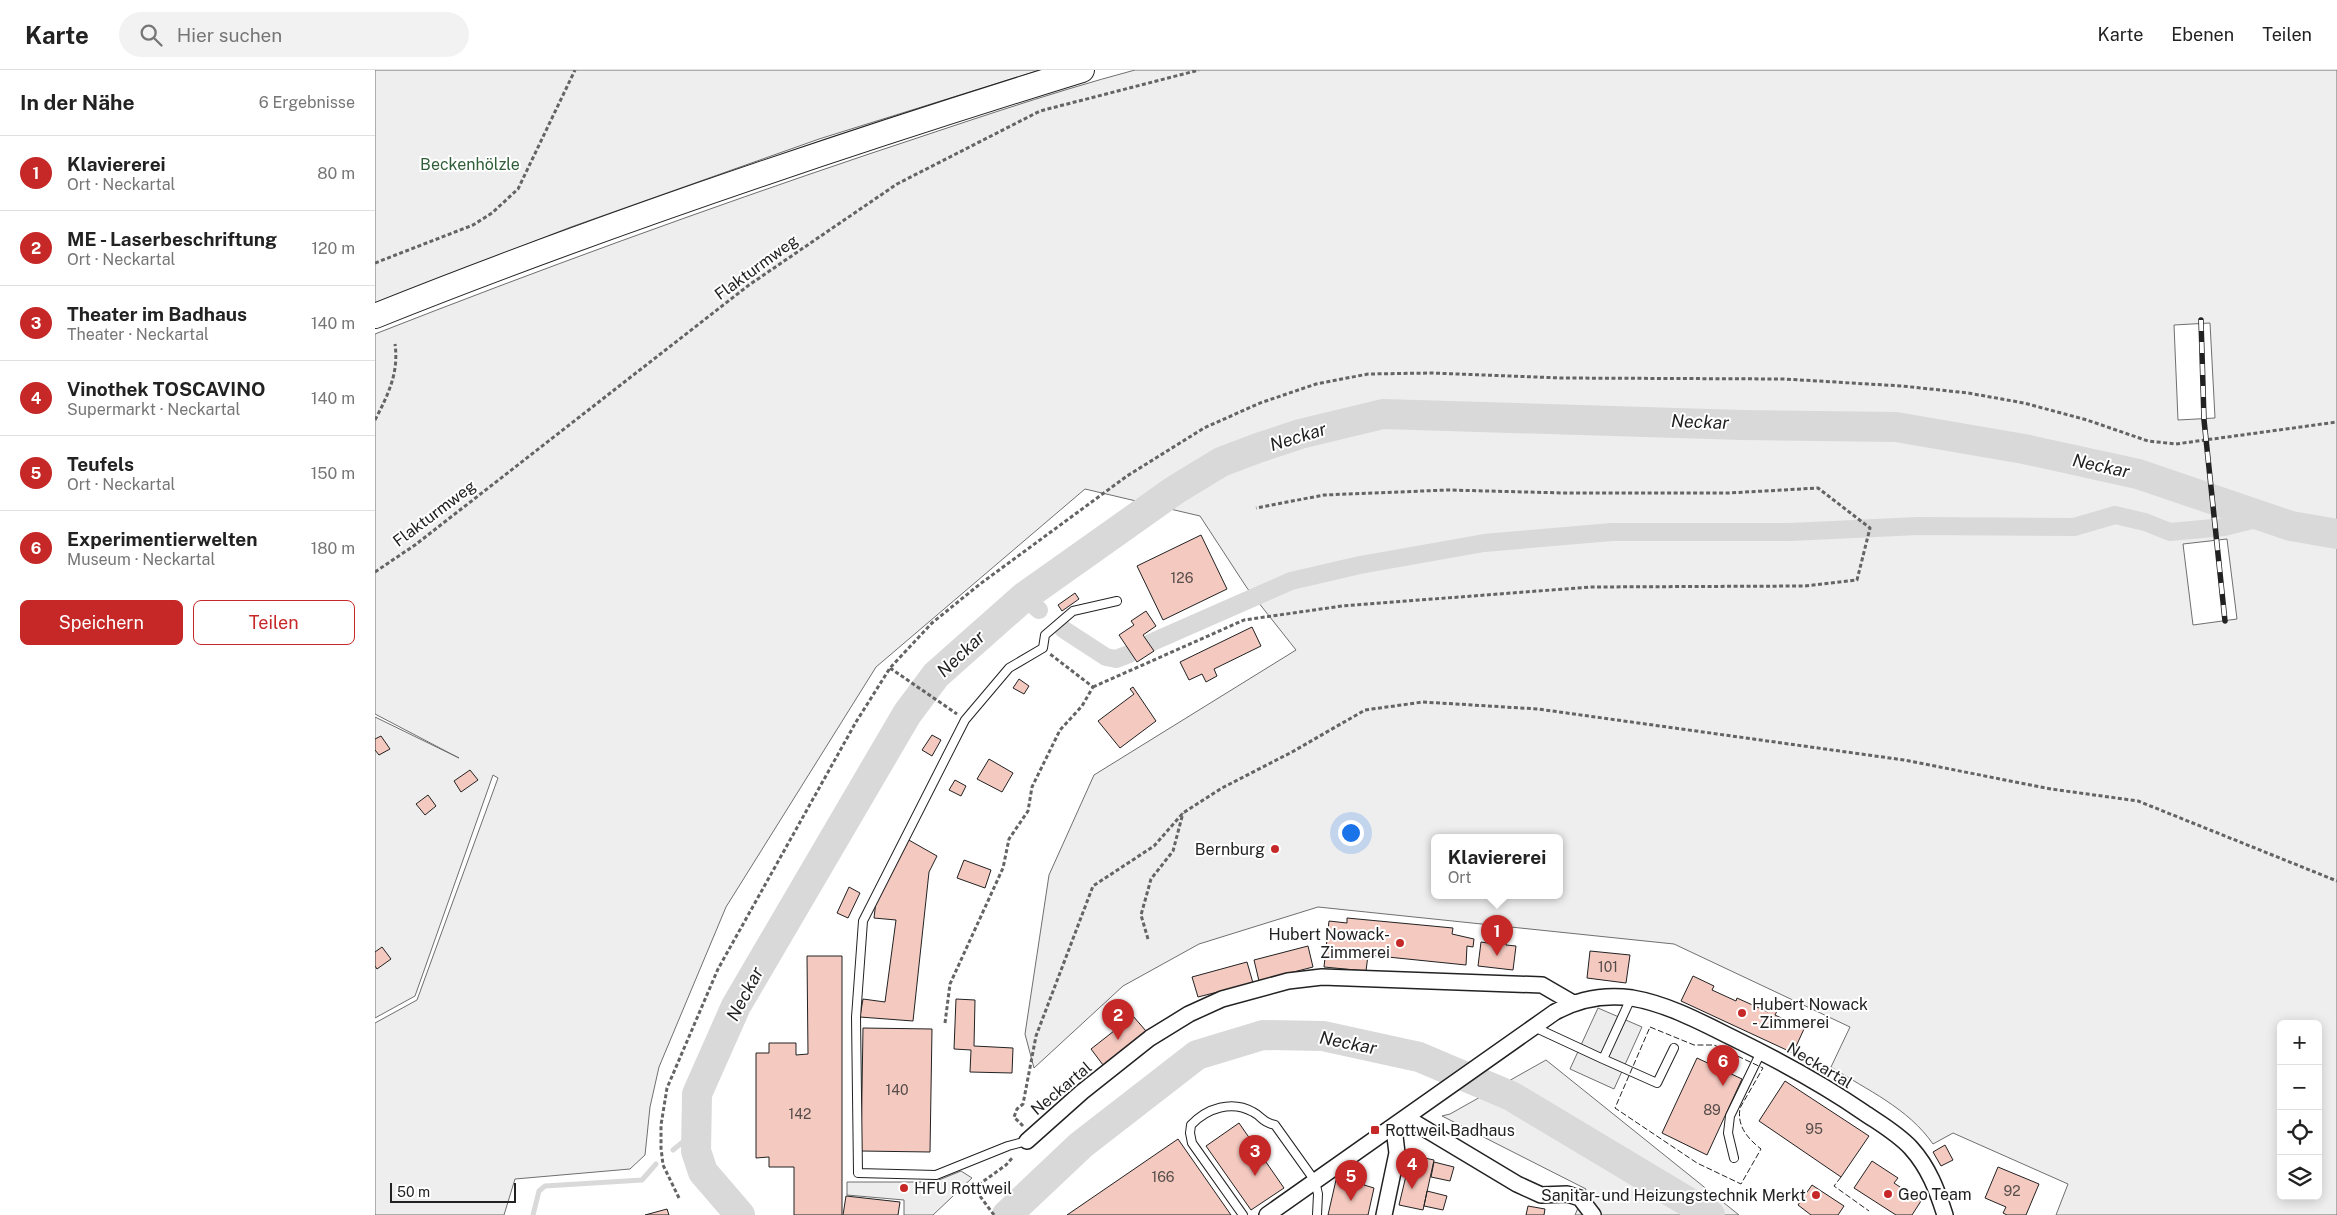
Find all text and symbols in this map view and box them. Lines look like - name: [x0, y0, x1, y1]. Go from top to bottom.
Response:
- search box: [119, 12, 469, 57]
- text: Karte: [25, 21, 89, 49]
- icon: search: [137, 21, 165, 49]
- text: Hier suchen: [177, 24, 282, 46]
- text: Karte: [2098, 24, 2143, 45]
- text: Ebenen: [2171, 24, 2234, 45]
- text: Teilen: [2262, 24, 2312, 45]
- text: In der Nähe: [20, 90, 135, 115]
- text: 6 Ergebnisse: [259, 93, 355, 112]
- text: Klaviererei: [67, 153, 166, 175]
- park label: Beckenhölzle: [420, 155, 520, 174]
- text: 1: [33, 164, 39, 183]
- text: 80 m: [317, 164, 355, 183]
- text: Ort · Neckartal: [67, 175, 175, 194]
- text: ME - Laserbeschriftung: [67, 228, 277, 250]
- street label: Flakturmweg: [711, 231, 802, 304]
- text: 2: [31, 239, 41, 258]
- text: 120 m: [311, 239, 355, 258]
- text: Ort · Neckartal: [67, 250, 175, 269]
- text: Theater im Badhaus: [67, 303, 247, 325]
- text: 3: [31, 314, 41, 333]
- text: 140 m: [311, 314, 355, 333]
- text: Theater · Neckartal: [67, 325, 209, 344]
- text: Vinothek TOSCAVINO: [67, 378, 265, 400]
- text: 4: [31, 389, 41, 408]
- text: 140 m: [311, 389, 355, 408]
- text: Supermarkt · Neckartal: [67, 400, 240, 419]
- water label: Neckar: [1671, 410, 1730, 433]
- water label: Neckar: [1267, 418, 1329, 455]
- water label: Neckar: [2071, 449, 2132, 482]
- text: Teufels: [67, 453, 134, 475]
- text: 5: [31, 464, 41, 483]
- text: 150 m: [311, 464, 355, 483]
- text: Ort · Neckartal: [67, 475, 175, 494]
- street label: Flakturmweg: [389, 476, 479, 551]
- text: Experimentierwelten: [67, 528, 257, 550]
- text: 6: [31, 539, 41, 558]
- text: 180 m: [311, 539, 355, 558]
- text: Museum · Neckartal: [67, 550, 215, 569]
- house number: 126: [1171, 570, 1194, 586]
- button: Speichern: [20, 600, 183, 645]
- button: Teilen: [193, 600, 355, 645]
- water label: Neckar: [932, 626, 989, 681]
- your location: [1338, 820, 1364, 846]
- popup: [1431, 834, 1563, 899]
- place label: Bernburg: [1195, 840, 1265, 859]
- marker: Bernburg: [1269, 843, 1281, 855]
- text: Klaviererei: [1448, 846, 1546, 868]
- text: Ort: [1448, 868, 1472, 887]
- pin: 1: [1481, 915, 1513, 956]
- place label: Hubert Nowack- Zimmerei: [1268, 925, 1390, 962]
- marker: Hubert Nowack- Zimmerei: [1394, 937, 1406, 949]
- house number: 101: [1598, 959, 1618, 975]
- water label: Neckar: [722, 963, 768, 1024]
- place label: Hubert Nowack - Zimmerei: [1752, 995, 1868, 1032]
- pin: 2: [1102, 999, 1134, 1040]
- marker: Hubert Nowack - Zimmerei: [1736, 1007, 1748, 1019]
- map controls: [2277, 1020, 2322, 1200]
- button: +: [2277, 1020, 2322, 1065]
- water label: Neckar: [1318, 1027, 1379, 1058]
- street label: Neckartal: [1784, 1038, 1856, 1092]
- pin: 6: [1707, 1045, 1739, 1086]
- street label: Neckartal: [1027, 1058, 1096, 1119]
- button: −: [2277, 1065, 2322, 1110]
- house number: 140: [885, 1082, 909, 1098]
- house number: 89: [1703, 1102, 1721, 1118]
- house number: 142: [789, 1106, 811, 1122]
- button: locate: [2277, 1110, 2322, 1155]
- place label: Rottweil Badhaus: [1385, 1121, 1515, 1140]
- house number: 95: [1805, 1121, 1823, 1137]
- marker: Rottweil Badhaus: [1369, 1124, 1381, 1136]
- pin: 3: [1239, 1135, 1271, 1176]
- pin: 4: [1396, 1148, 1428, 1189]
- button: layers: [2277, 1155, 2322, 1200]
- pin: 5: [1335, 1160, 1367, 1201]
- house number: 166: [1151, 1169, 1175, 1185]
- place label: HFU Rottweil: [914, 1179, 1012, 1198]
- scale bar: [390, 1180, 516, 1203]
- marker: HFU Rottweil: [898, 1182, 910, 1194]
- house number: 92: [2003, 1183, 2021, 1199]
- text: 50 m: [397, 1184, 430, 1200]
- place label: Geo Team: [1898, 1185, 1972, 1204]
- place label: Sanitar- und Heizungstechnik Merkt: [1541, 1186, 1806, 1205]
- marker: Geo Team: [1882, 1188, 1894, 1200]
- marker: Sanitar- und Heizungstechnik Merkt: [1810, 1189, 1822, 1201]

